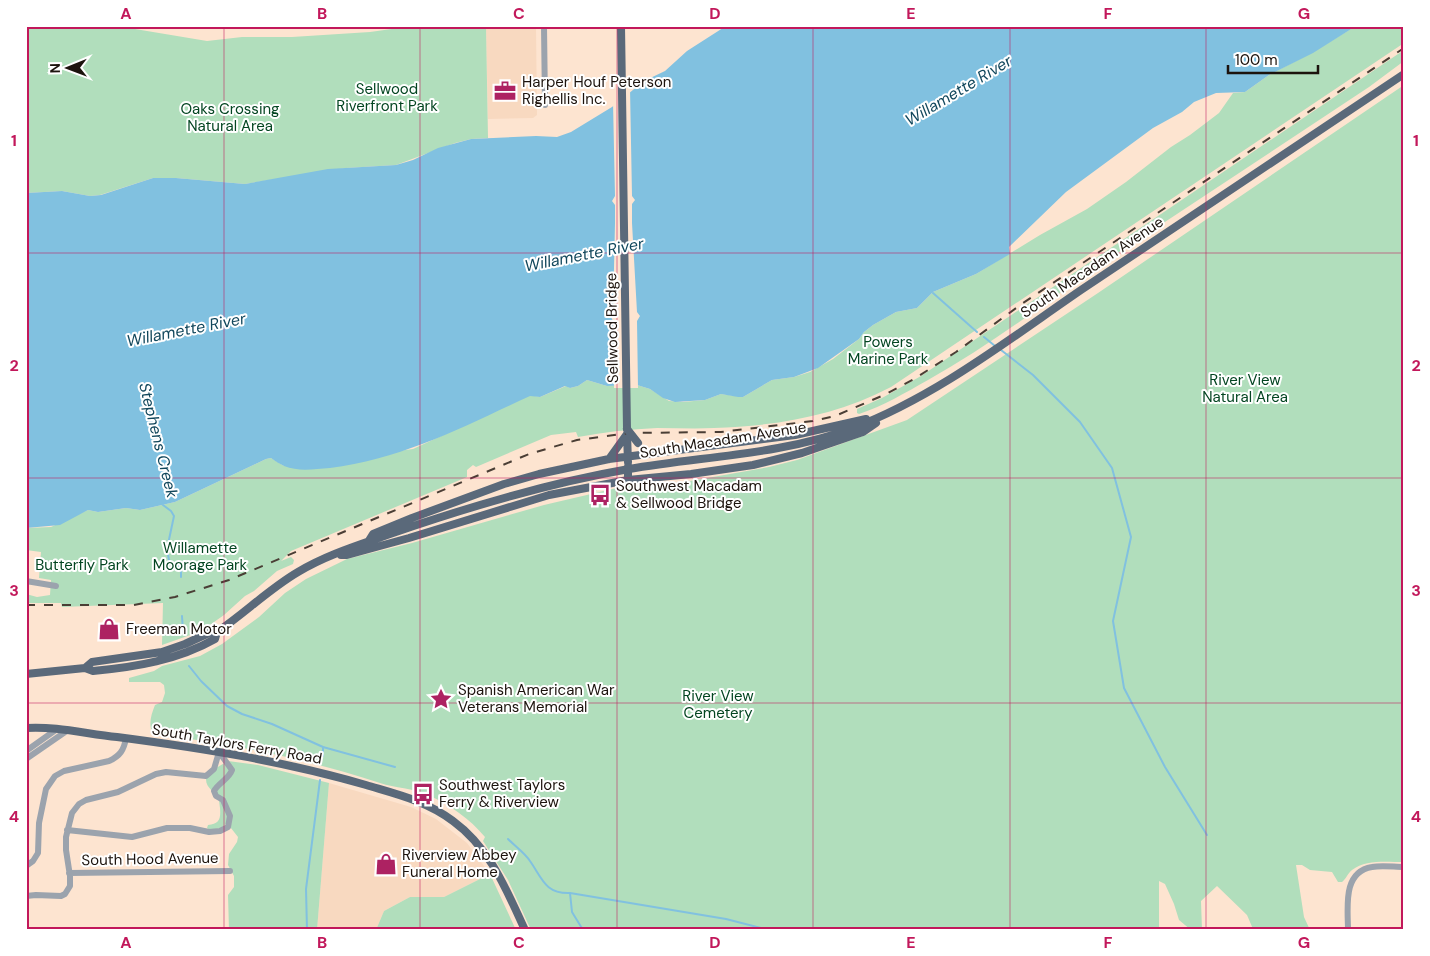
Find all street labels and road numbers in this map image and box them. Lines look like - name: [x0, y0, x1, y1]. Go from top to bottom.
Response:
- street label: South Macadam Avenue: [1017, 212, 1167, 322]
- street label: Sellwood Bridge: [601, 273, 623, 383]
- street label: South Macadam Avenue: [638, 417, 808, 463]
- street label: South Taylors Ferry Road: [150, 719, 324, 769]
- street label: South Hood Avenue: [81, 848, 219, 870]

